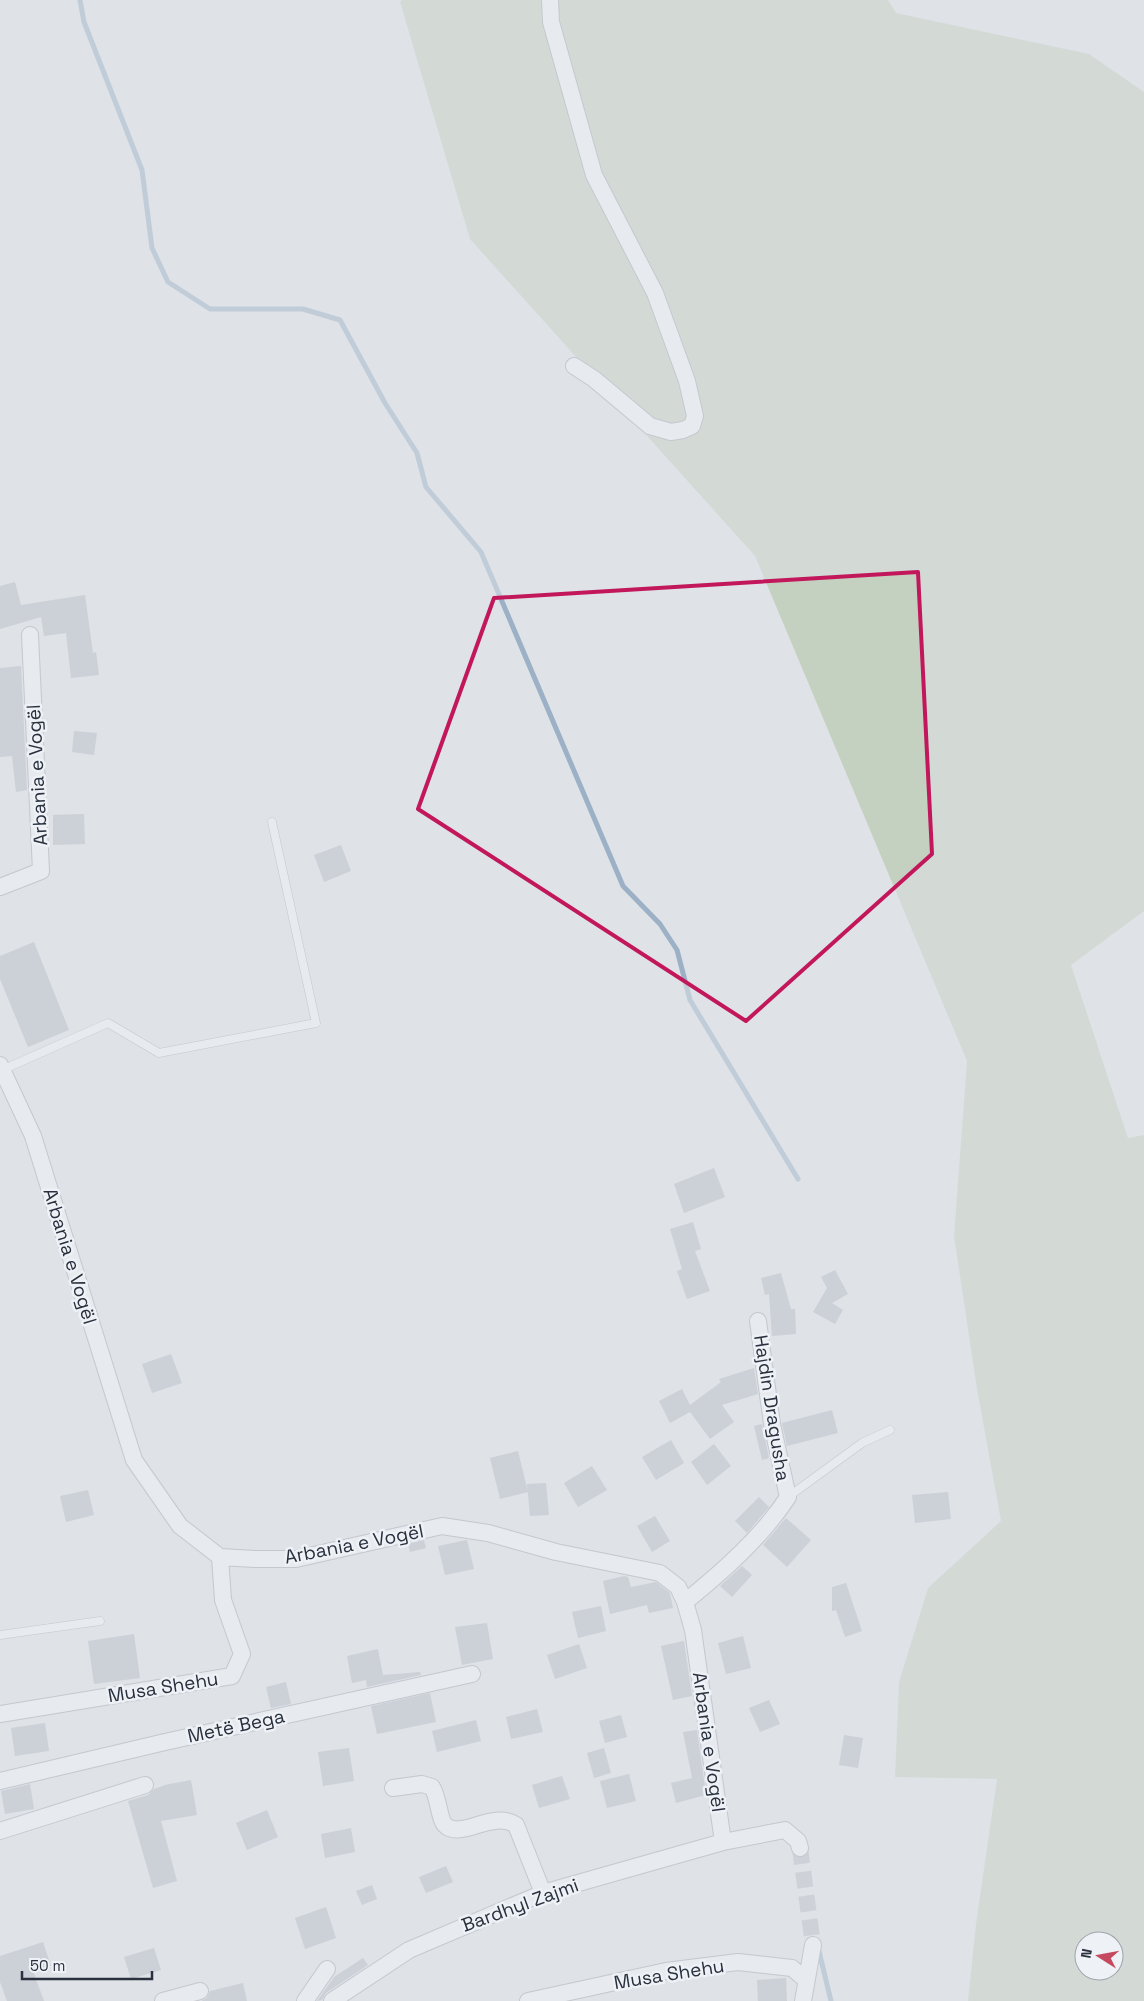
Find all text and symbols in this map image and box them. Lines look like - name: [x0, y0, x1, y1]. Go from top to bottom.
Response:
- street label: Arbania e Vogël: [21, 704, 53, 846]
- street label: Arbania e Vogël: [37, 1185, 103, 1327]
- street label: Hajdin Dragusha: [748, 1333, 796, 1483]
- street label: Arbania e Vogël: [282, 1518, 426, 1570]
- street label: Musa Shehu: [106, 1666, 220, 1708]
- street label: Arbania e Vogël: [687, 1670, 731, 1814]
- street label: Metë Bega: [185, 1703, 287, 1748]
- street label: Bardhyl Zajmi: [458, 1872, 582, 1938]
- north arrow: [1074, 1931, 1124, 1981]
- text: N: [1077, 1947, 1096, 1960]
- scale bar: [22, 1948, 152, 1980]
- street label: Musa Shehu: [612, 1953, 726, 1995]
- text: 50 m: [30, 1956, 65, 1975]

